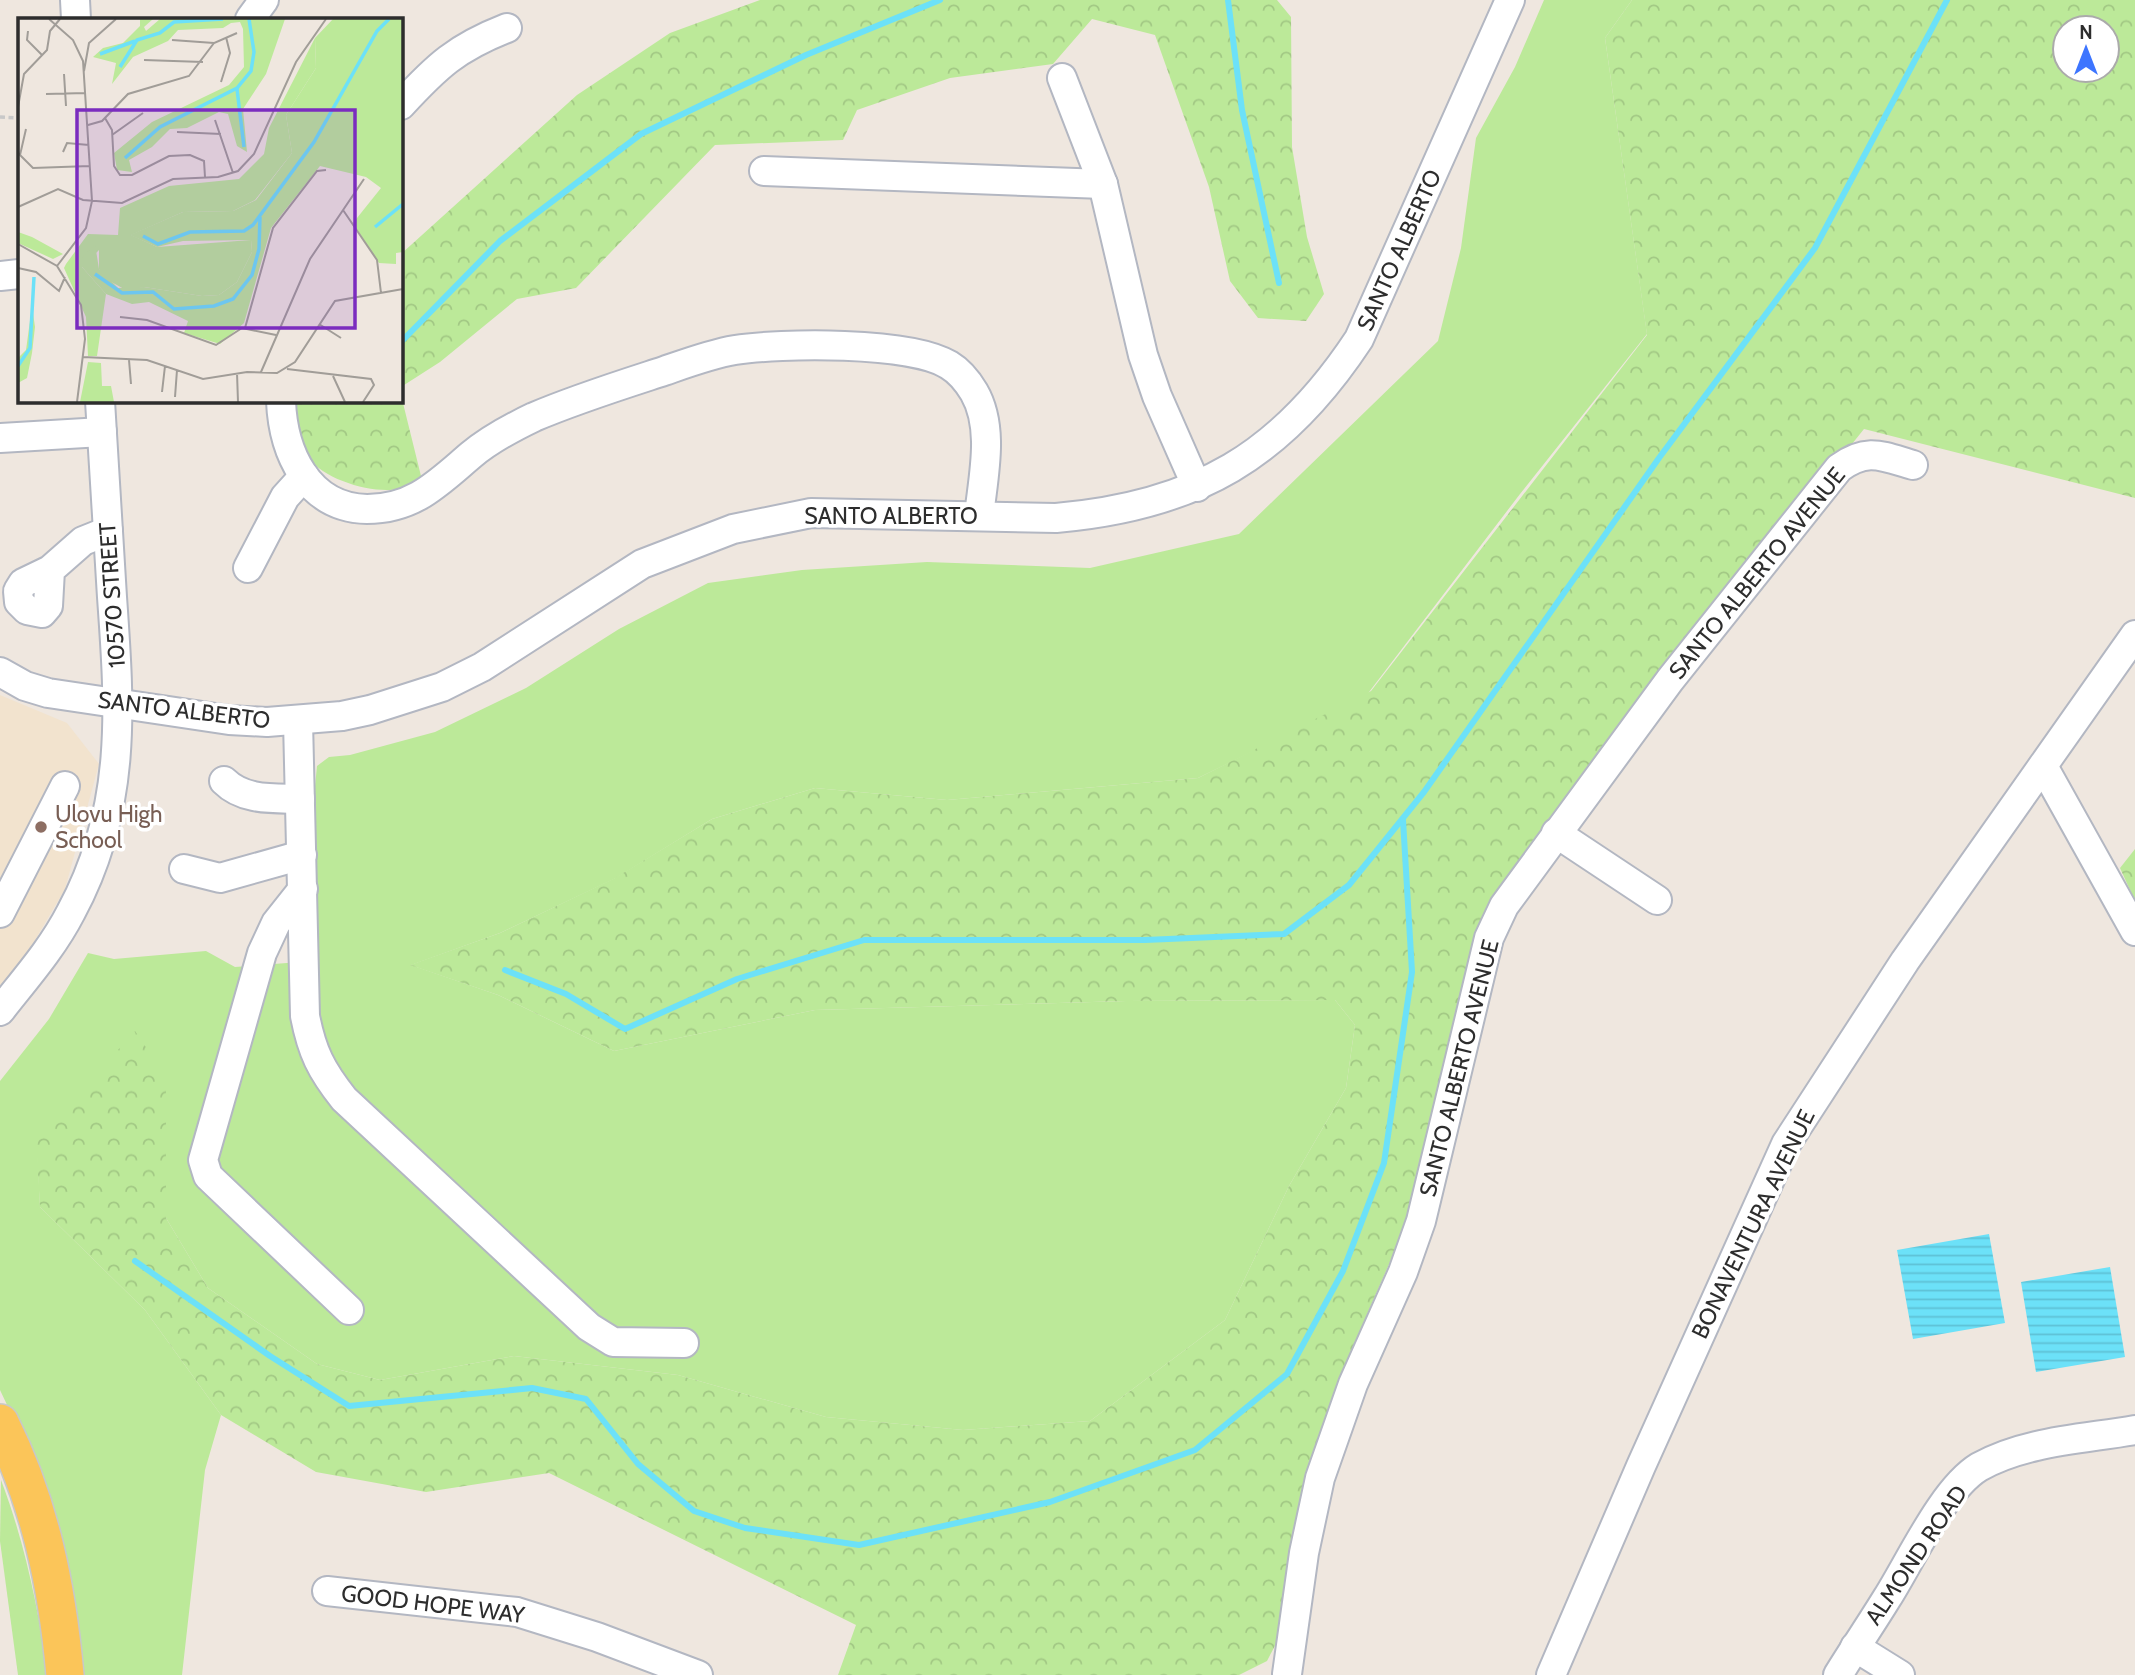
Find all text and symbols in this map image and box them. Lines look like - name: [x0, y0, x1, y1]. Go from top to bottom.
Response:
- north arrow: [2051, 14, 2121, 84]
- inset map: [18, 18, 402, 402]
- text: N: [2079, 21, 2093, 44]
- street label: SANTO ALBERTO: [1351, 165, 1447, 335]
- street label: SANTO ALBERTO AVENUE: [1663, 462, 1851, 684]
- street label: SANTO ALBERTO: [804, 502, 978, 530]
- street label: 10570 STREET: [93, 521, 131, 669]
- street label: SANTO ALBERTO: [96, 686, 272, 734]
- place label: Ulovu High School: [55, 800, 163, 854]
- marker: Ulovu High School: [33, 819, 49, 835]
- street label: SANTO ALBERTO AVENUE: [1413, 936, 1505, 1200]
- street label: BONAVENTURA AVENUE: [1685, 1105, 1821, 1343]
- street label: ALMOND ROAD: [1859, 1480, 1973, 1630]
- street label: GOOD HOPE WAY: [340, 1579, 527, 1629]

